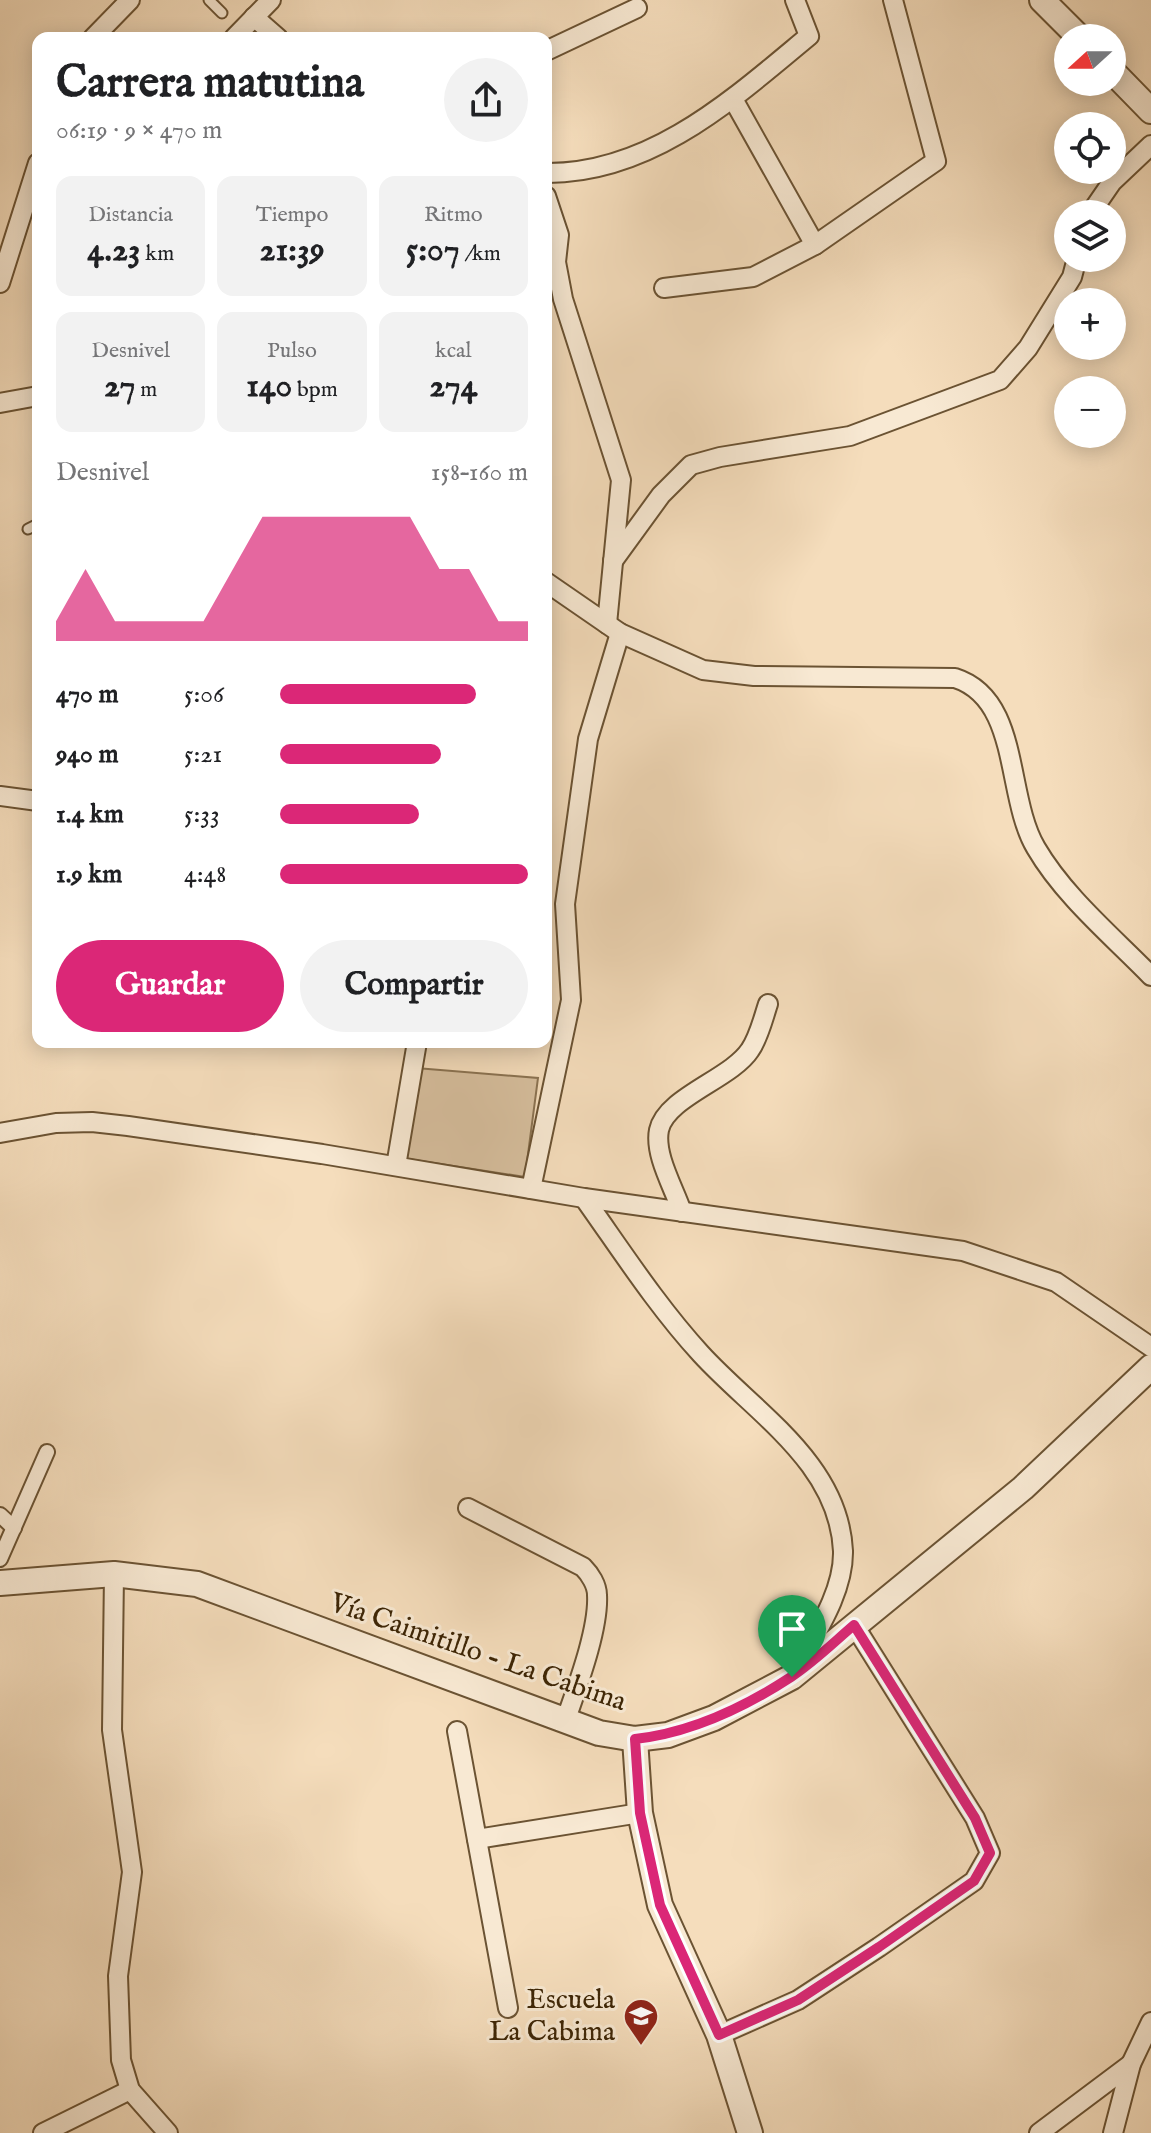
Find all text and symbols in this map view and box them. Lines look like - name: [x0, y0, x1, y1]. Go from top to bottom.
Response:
- north arrow: [1054, 24, 1126, 96]
- map controls: [1054, 24, 1126, 448]
- text: Carrera matutina: [56, 56, 364, 112]
- button: share: [444, 58, 528, 142]
- button: locate: [1054, 112, 1126, 184]
- text: 06:19 · 9 × 470 m: [56, 114, 222, 147]
- button: layers: [1054, 200, 1126, 272]
- text: Distancia: [88, 201, 173, 229]
- text: Tiempo: [256, 201, 328, 229]
- text: Ritmo: [424, 201, 483, 229]
- text: 4.23: [87, 229, 141, 272]
- text: 21:39: [259, 229, 325, 272]
- text: 5:07: [406, 229, 460, 272]
- text: km: [141, 240, 174, 268]
- text: /km: [460, 240, 501, 268]
- button: +: [1054, 288, 1126, 360]
- text: Desnivel: [91, 337, 170, 365]
- text: Pulso: [267, 337, 317, 365]
- text: kcal: [435, 337, 472, 365]
- text: 27: [104, 365, 136, 408]
- text: 140: [246, 365, 292, 408]
- text: 274: [429, 365, 477, 408]
- text: m: [136, 376, 157, 404]
- text: bpm: [292, 376, 338, 404]
- button: −: [1054, 376, 1126, 448]
- text: Desnivel: [56, 456, 149, 489]
- text: 158–160 m: [431, 456, 528, 489]
- text: 470 m: [56, 678, 119, 711]
- text: 5:06: [184, 678, 224, 711]
- text: 940 m: [56, 738, 118, 771]
- text: 5:21: [184, 738, 222, 771]
- text: 1.4 km: [56, 798, 124, 831]
- text: 5:33: [184, 798, 220, 831]
- text: 1.9 km: [56, 858, 122, 891]
- text: 4:48: [184, 858, 227, 891]
- button: Guardar: [56, 940, 284, 1032]
- button: Compartir: [300, 940, 528, 1032]
- street label: Vía Caimitillo - La Cabima: [324, 1586, 632, 1720]
- pin: [758, 1595, 826, 1677]
- icon: arrive: [770, 1607, 814, 1651]
- place label: Escuela La Cabima: [489, 1983, 616, 2050]
- school or university icon: Escuela La Cabima: [622, 1997, 660, 2047]

